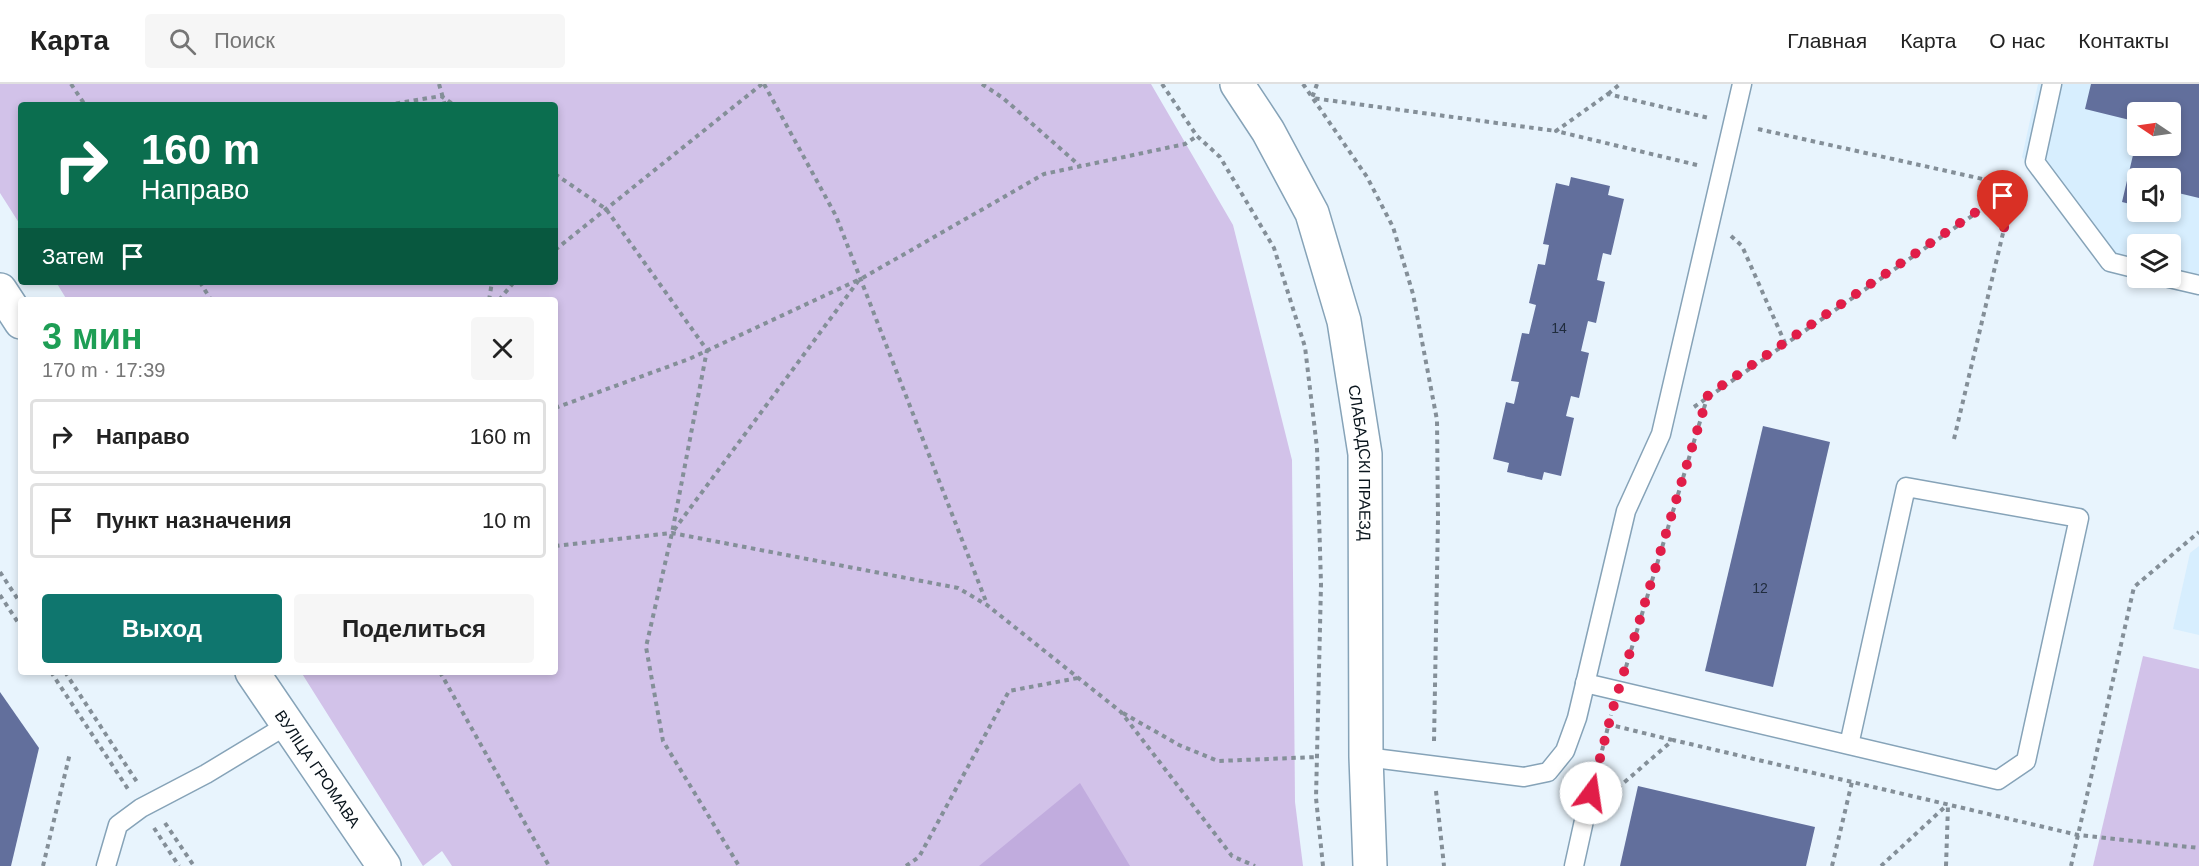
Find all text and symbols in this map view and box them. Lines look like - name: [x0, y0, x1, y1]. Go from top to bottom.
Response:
- search box: [145, 14, 565, 68]
- text: Карта: [30, 25, 109, 56]
- icon: search: [166, 25, 199, 58]
- text: Поиск: [214, 28, 275, 53]
- text: Главная: [1787, 29, 1867, 52]
- text: Карта: [1900, 29, 1956, 52]
- text: О нас: [1989, 29, 2045, 52]
- text: Контакты: [2078, 29, 2169, 52]
- north arrow: [2127, 102, 2181, 156]
- map controls: [2127, 102, 2181, 288]
- icon: right: [42, 126, 120, 204]
- text: 160 m: [141, 126, 260, 173]
- button: sound: [2127, 168, 2181, 222]
- pin: [1977, 170, 2028, 232]
- text: Направо: [141, 175, 249, 205]
- icon: arrive: [1986, 179, 2019, 212]
- button: layers: [2127, 234, 2181, 288]
- icon: arrive: [116, 240, 149, 273]
- text: Затем: [42, 244, 104, 269]
- text: 3 мин: [42, 316, 143, 357]
- button: close: [471, 317, 534, 380]
- house number: 14: [1551, 320, 1567, 336]
- text: 170 m · 17:39: [42, 359, 165, 381]
- street label: СЛАБАДСКІ ПРАЕЗД: [1345, 384, 1373, 541]
- icon: right: [45, 420, 78, 453]
- text: Направо: [96, 424, 190, 449]
- text: 160 m: [470, 424, 531, 449]
- icon: arrive: [45, 504, 78, 537]
- text: Пункт назначения: [96, 508, 292, 533]
- text: 10 m: [482, 508, 531, 533]
- house number: 12: [1752, 580, 1768, 596]
- button: Выход: [42, 594, 282, 663]
- button: Поделиться: [294, 594, 534, 663]
- street label: ВУЛІЦА ГРОМАВА: [272, 707, 363, 831]
- position arrow: [1559, 761, 1623, 825]

